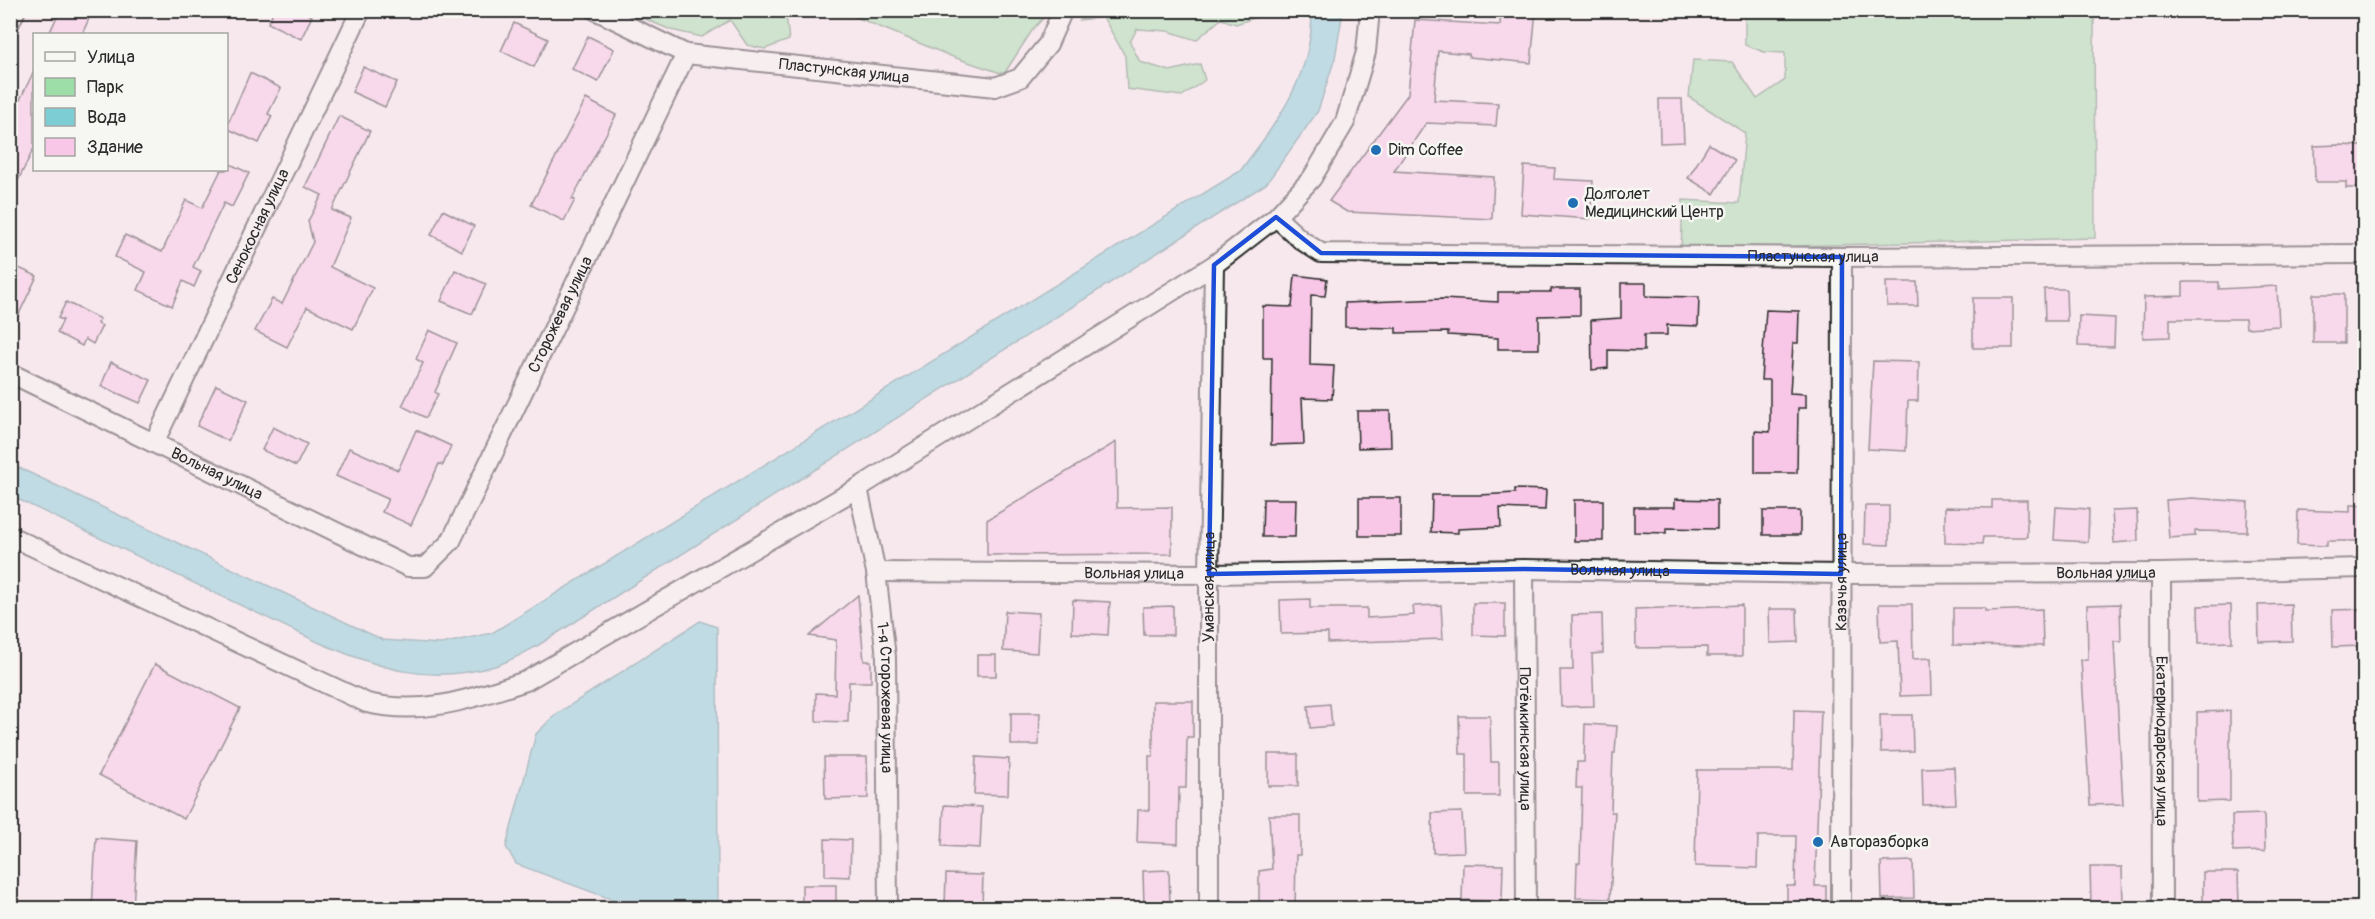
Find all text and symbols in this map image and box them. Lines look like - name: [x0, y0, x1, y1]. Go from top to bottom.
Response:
- legend: [33, 33, 228, 171]
- text: Улица: [87, 46, 135, 69]
- street label: Пластунская улица: [778, 54, 910, 88]
- text: Парк: [87, 76, 124, 99]
- text: Вода: [87, 106, 126, 129]
- text: Здание: [87, 136, 143, 159]
- place label: Dim Coffee: [1388, 140, 1463, 160]
- marker: Dim Coffee: [1369, 143, 1383, 157]
- street label: Сенокосная улица: [221, 165, 294, 287]
- place label: Долголет Медицинский Центр: [1584, 184, 1724, 222]
- marker: Долголет Медицинский Центр: [1566, 196, 1580, 210]
- street label: Пластунская улица: [1748, 246, 1879, 267]
- street label: Сторожевая улица: [524, 253, 597, 376]
- street label: Вольная улица: [168, 443, 266, 505]
- street label: Уманская улица: [1199, 532, 1220, 642]
- street label: Казачья улица: [1831, 533, 1852, 631]
- street label: Вольная улица: [1570, 560, 1670, 581]
- street label: Вольная улица: [1084, 563, 1184, 584]
- street label: Вольная улица: [2056, 563, 2156, 583]
- street label: 1-я Сторожевая улица: [872, 621, 897, 773]
- street label: Екатеринодарская улица: [2151, 656, 2172, 826]
- street label: Потёмкинская улица: [1515, 667, 1535, 811]
- place label: Авторазборка: [1830, 832, 1929, 852]
- marker: Авторазборка: [1811, 835, 1825, 849]

